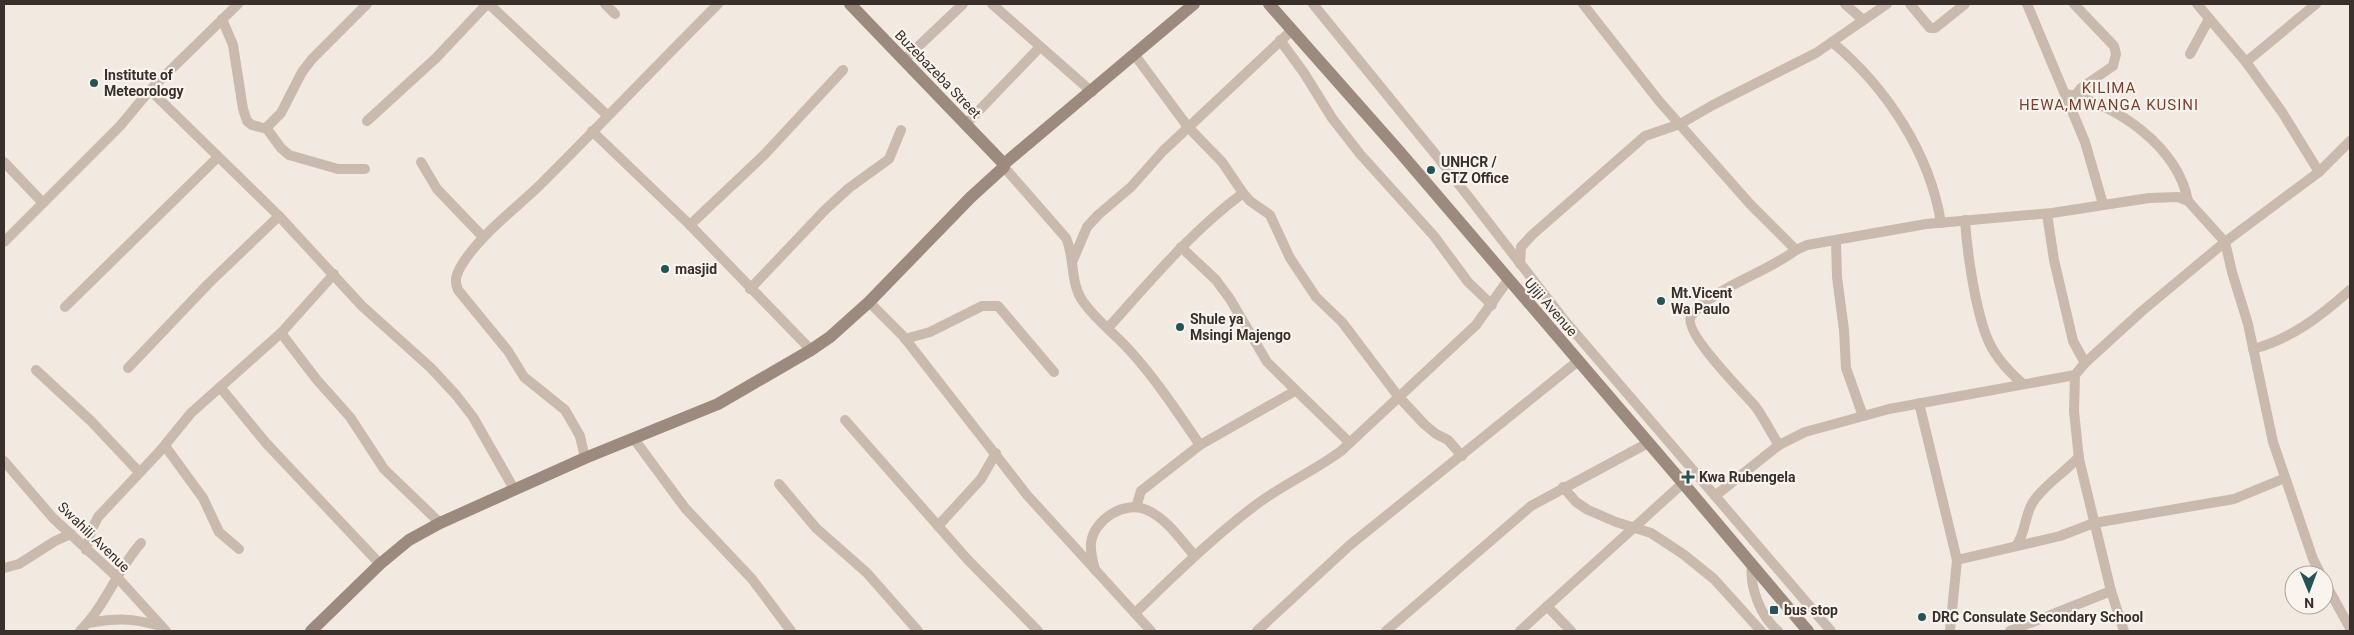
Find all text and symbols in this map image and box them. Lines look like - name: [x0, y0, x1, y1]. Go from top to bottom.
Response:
- street label: Buzebazeba Street: [892, 27, 984, 122]
- place label: Institute of Meteorology: [104, 67, 184, 99]
- marker: Institute of Meteorology: [88, 77, 100, 89]
- district label: KILIMA HEWA,MWANGA KUSINI: [2019, 79, 2199, 114]
- place label: UNHCR / GTZ Office: [1441, 154, 1509, 186]
- marker: UNHCR / GTZ Office: [1425, 164, 1437, 176]
- place label: masjid: [675, 261, 717, 277]
- marker: masjid: [659, 263, 671, 275]
- street label: Ujiji Avenue: [1521, 275, 1581, 339]
- place label: Mt.Vicent Wa Paulo: [1671, 285, 1733, 317]
- marker: Mt.Vicent Wa Paulo: [1655, 295, 1667, 307]
- place label: Shule ya Msingi Majengo: [1190, 311, 1291, 343]
- marker: Shule ya Msingi Majengo: [1174, 321, 1186, 333]
- place label: Kwa Rubengela: [1699, 469, 1796, 485]
- marker: Kwa Rubengela: [1681, 470, 1695, 484]
- street label: Swahili Avenue: [55, 499, 133, 575]
- north arrow: [2284, 565, 2334, 615]
- text: N: [2304, 595, 2314, 611]
- place label: bus stop: [1784, 602, 1838, 618]
- marker: bus stop: [1768, 604, 1780, 616]
- place label: DRC Consulate Secondary School: [1932, 609, 2143, 625]
- marker: DRC Consulate Secondary School: [1916, 611, 1928, 623]

